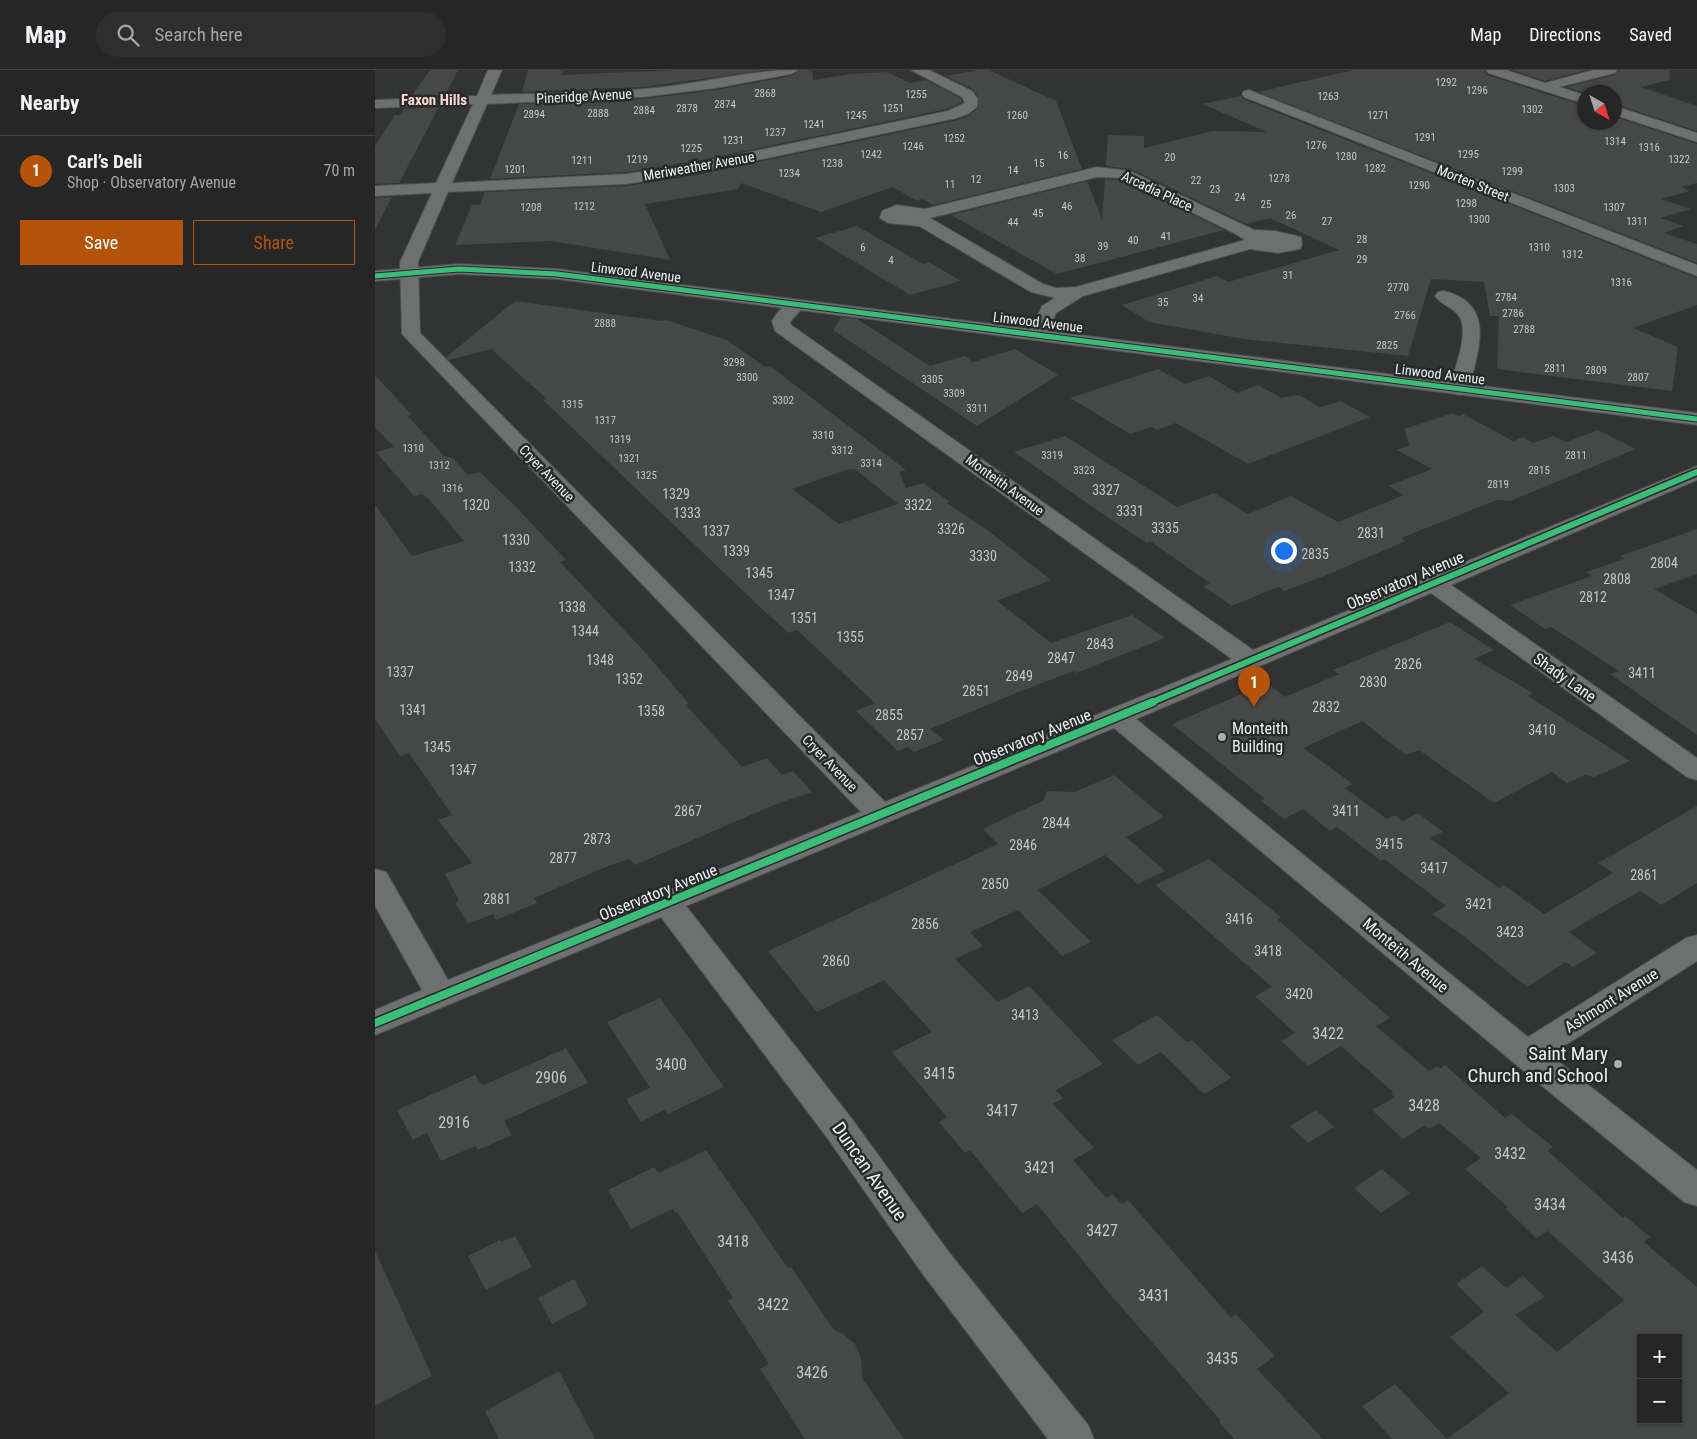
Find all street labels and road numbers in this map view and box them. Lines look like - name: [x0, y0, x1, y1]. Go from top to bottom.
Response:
- street label: Pineridge Avenue: [536, 85, 633, 106]
- street label: Meriweather Avenue: [642, 148, 756, 184]
- street label: Morten Street: [1435, 161, 1511, 205]
- street label: Arcadia Place: [1119, 168, 1195, 215]
- street label: Linwood Avenue: [590, 259, 682, 285]
- street label: Linwood Avenue: [992, 309, 1084, 335]
- street label: Linwood Avenue: [1394, 361, 1486, 387]
- street label: Cryer Avenue: [516, 441, 578, 505]
- street label: Monteith Avenue: [963, 451, 1048, 519]
- street label: Observatory Avenue: [1344, 547, 1467, 614]
- street label: Shady Lane: [1530, 649, 1600, 706]
- street label: Observatory Avenue: [970, 705, 1094, 770]
- street label: Cryer Avenue: [799, 731, 861, 795]
- street label: Observatory Avenue: [596, 860, 720, 925]
- street label: Monteith Avenue: [1359, 914, 1452, 997]
- street label: Ashmont Avenue: [1561, 964, 1661, 1037]
- street label: Duncan Avenue: [827, 1117, 912, 1225]

